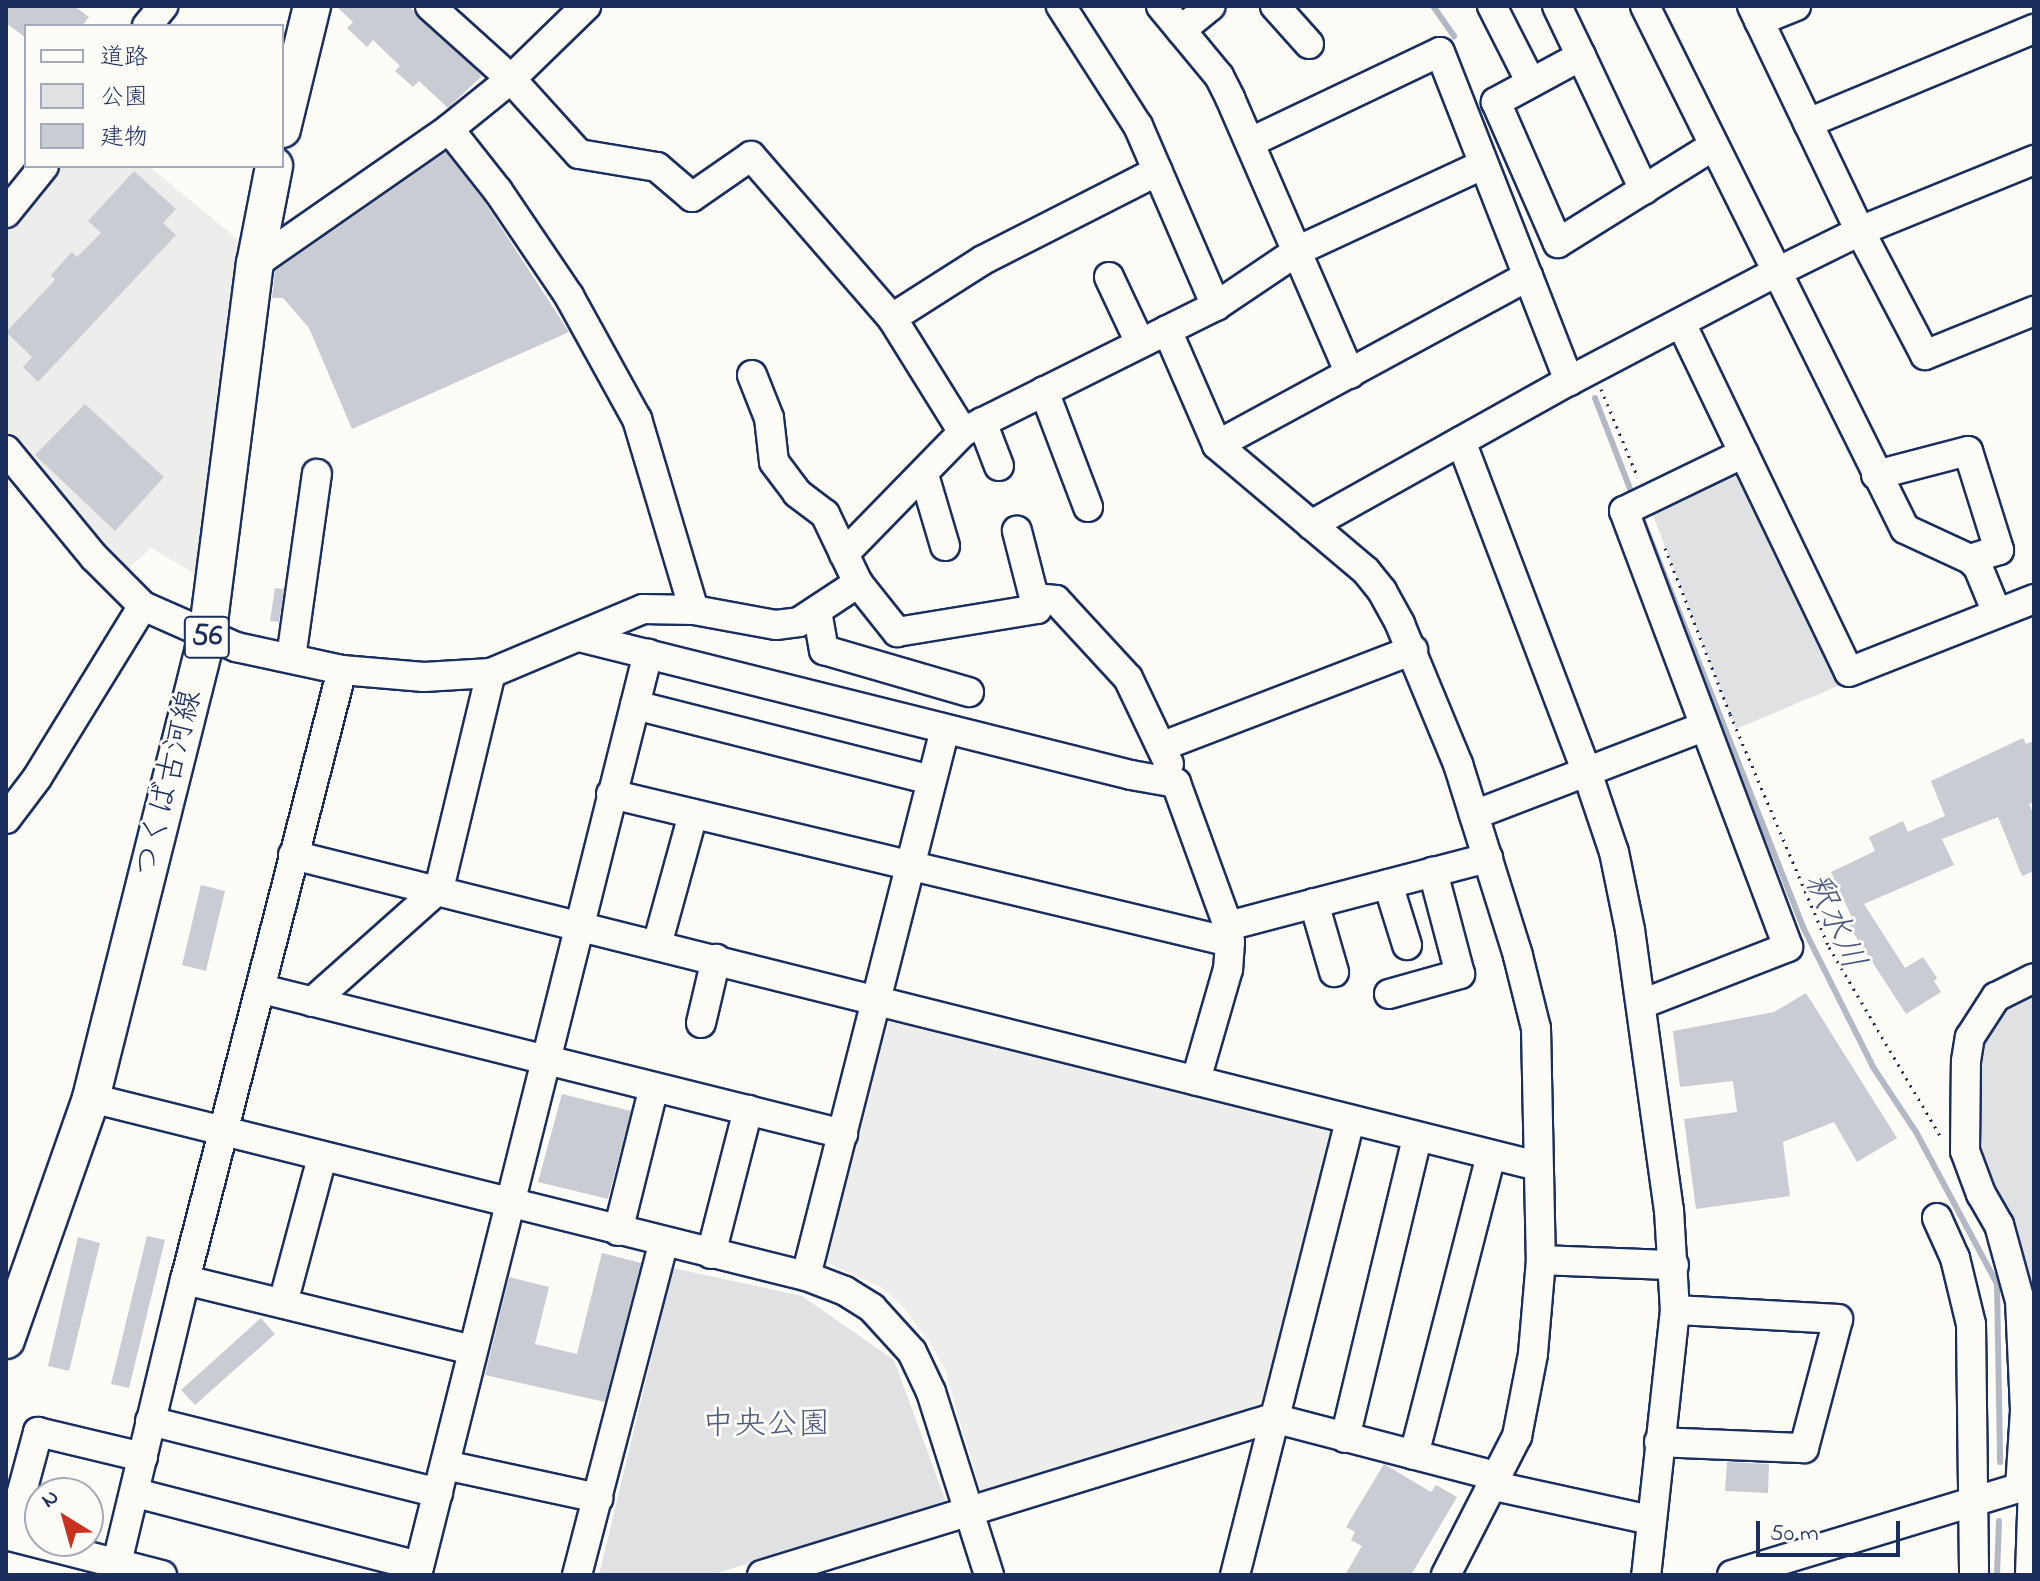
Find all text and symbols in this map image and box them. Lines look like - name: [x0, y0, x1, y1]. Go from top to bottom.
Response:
- legend: [24, 24, 284, 168]
- text: 道路: [100, 41, 148, 76]
- text: 公園: [100, 81, 148, 116]
- text: 建物: [100, 121, 148, 156]
- road number: 56: [183, 611, 231, 663]
- street label: つくば古河線: [128, 686, 212, 882]
- water label: 釈水川: [1794, 867, 1872, 977]
- park label: 中央公園: [702, 1407, 830, 1445]
- north arrow: [24, 1477, 104, 1557]
- text: N: [35, 1482, 66, 1517]
- scale bar: [1760, 1505, 1904, 1555]
- text: 50 m: [1770, 1517, 1819, 1552]

